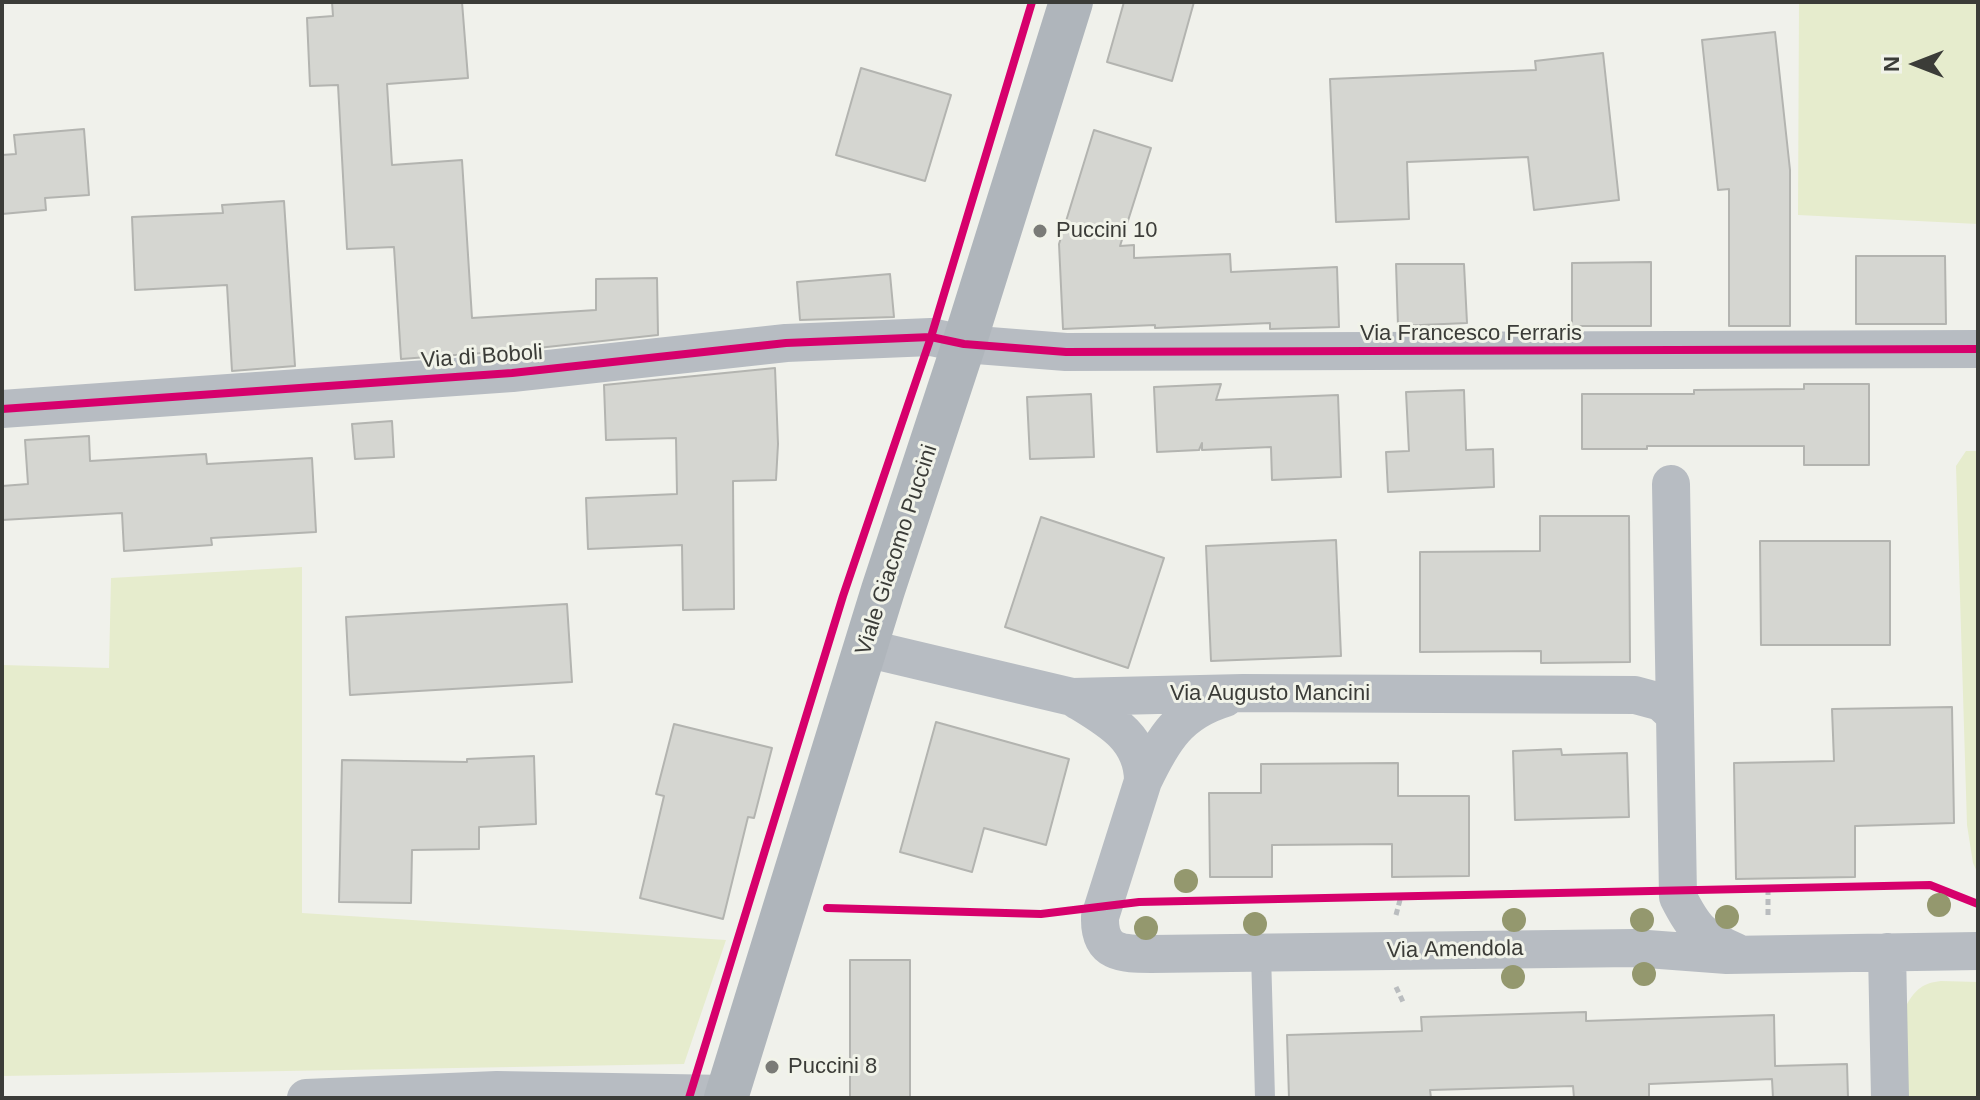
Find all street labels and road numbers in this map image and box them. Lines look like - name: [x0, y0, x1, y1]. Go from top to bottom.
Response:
- street label: Via Francesco Ferraris: [1360, 321, 1582, 347]
- street label: Via di Boboli: [420, 340, 544, 374]
- street label: Viale Giacomo Puccini: [851, 441, 943, 659]
- street label: Via Augusto Mancini: [1170, 681, 1370, 707]
- street label: Via Amendola: [1386, 936, 1524, 964]

